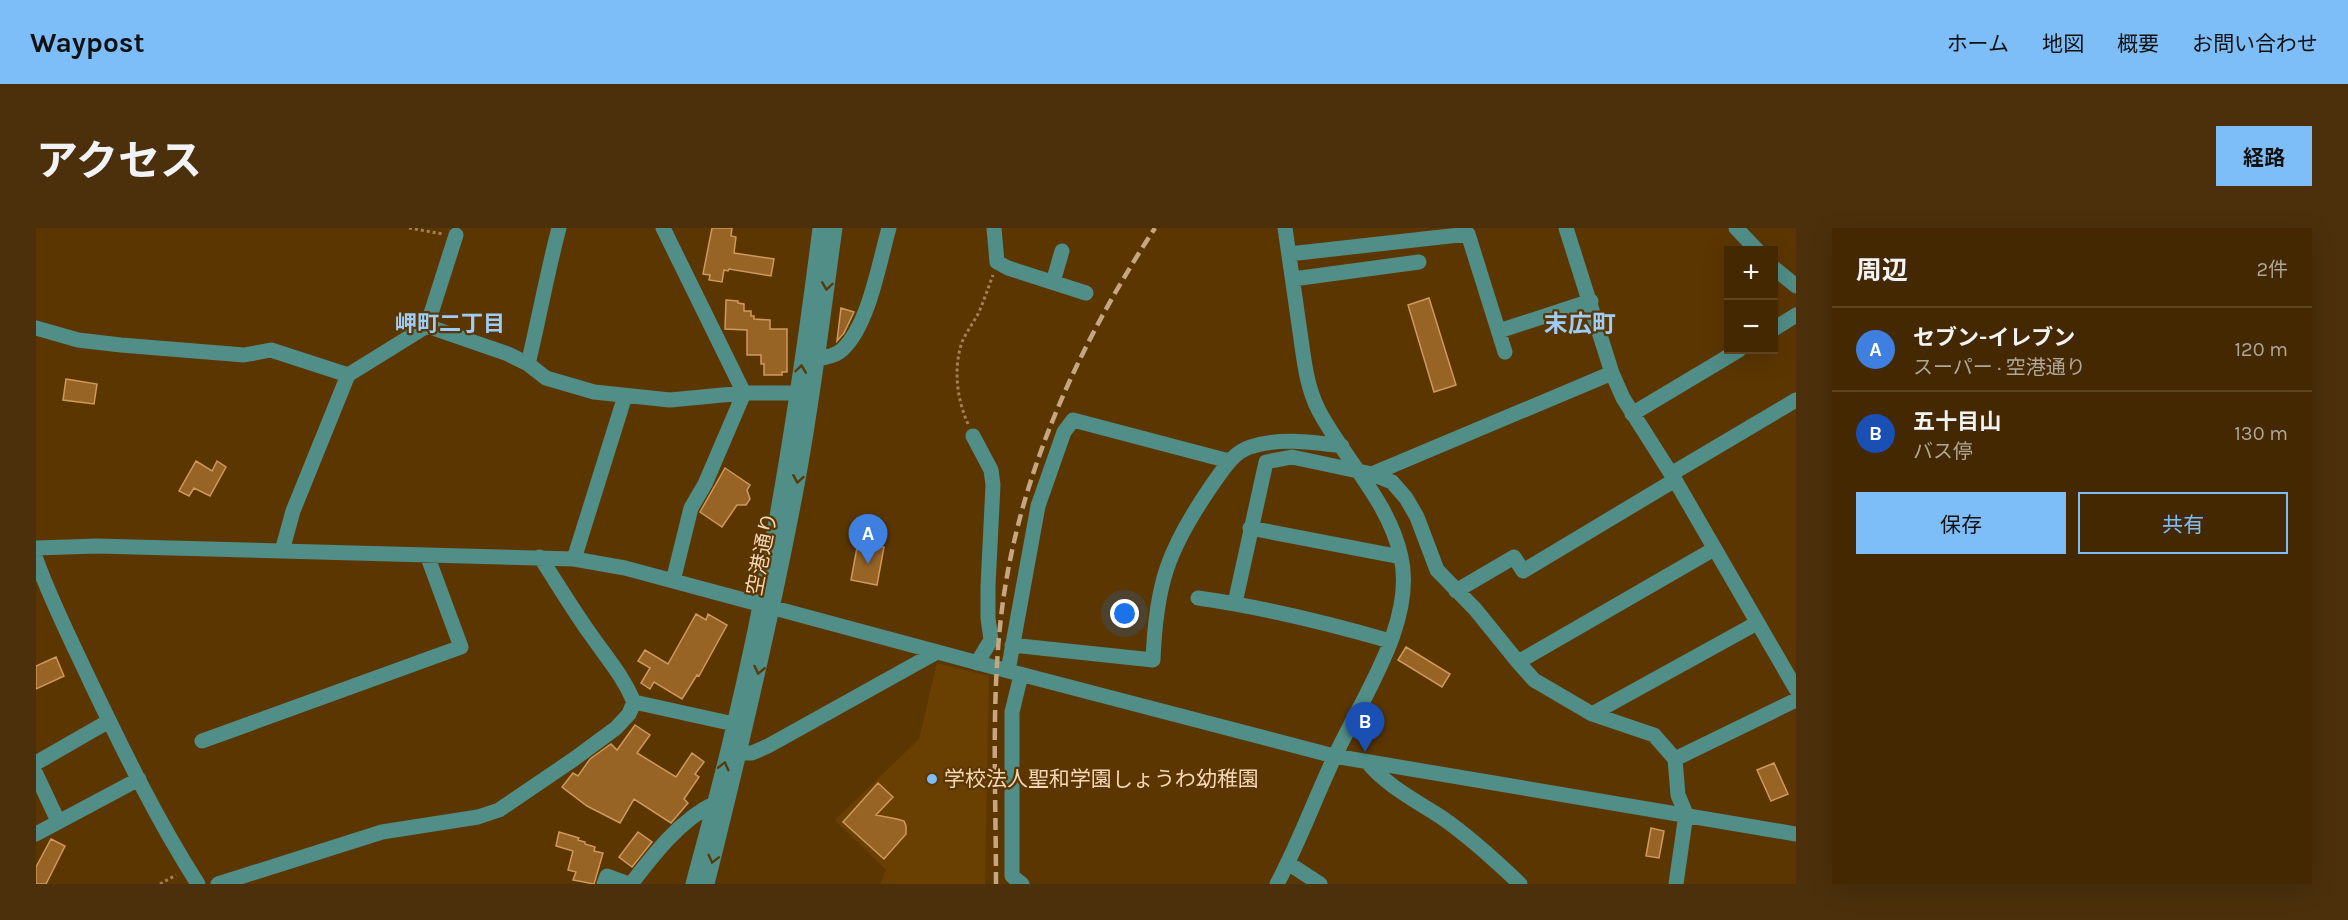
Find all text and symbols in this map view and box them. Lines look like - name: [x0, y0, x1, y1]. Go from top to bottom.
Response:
- text: Waypost: [30, 26, 145, 59]
- text: ホーム: [1947, 32, 2009, 56]
- text: 地図: [2042, 32, 2084, 56]
- text: 概要: [2117, 32, 2159, 56]
- text: お問い合わせ: [2192, 32, 2318, 56]
- button: 経路: [2216, 126, 2312, 186]
- text: アクセス: [36, 136, 202, 186]
- map controls: [1724, 246, 1778, 354]
- button: +: [1724, 246, 1778, 300]
- text: 周辺: [1856, 255, 1908, 286]
- text: 2件: [2256, 258, 2288, 281]
- one-way arrow: [821, 281, 833, 291]
- button: −: [1724, 300, 1778, 354]
- district label: 末広町: [1544, 310, 1616, 338]
- district label: 岬町二丁目: [395, 311, 505, 337]
- text: セブン-イレブン: [1913, 325, 2075, 351]
- text: A: [1869, 338, 1882, 361]
- text: 120 m: [2234, 338, 2288, 361]
- text: スーパー · 空港通り: [1913, 356, 2086, 379]
- one-way arrow: [795, 364, 807, 374]
- text: 五十目山: [1913, 409, 2001, 435]
- text: B: [1869, 422, 1882, 445]
- text: 130 m: [2234, 422, 2288, 445]
- text: バス停: [1913, 440, 1973, 463]
- one-way arrow: [792, 473, 805, 483]
- button: 保存: [1856, 492, 2066, 554]
- button: 共有: [2078, 492, 2288, 554]
- street label: 空港通り: [742, 510, 782, 598]
- pin: A: [848, 514, 888, 564]
- your location: [1110, 599, 1139, 628]
- one-way arrow: [753, 665, 766, 675]
- pin: B: [1346, 702, 1384, 752]
- one-way arrow: [716, 762, 729, 772]
- place label: 学校法人聖和学園しょうわ幼稚園: [944, 767, 1259, 791]
- marker: 学校法人聖和学園しょうわ幼稚園: [925, 772, 939, 786]
- one-way arrow: [708, 854, 720, 864]

